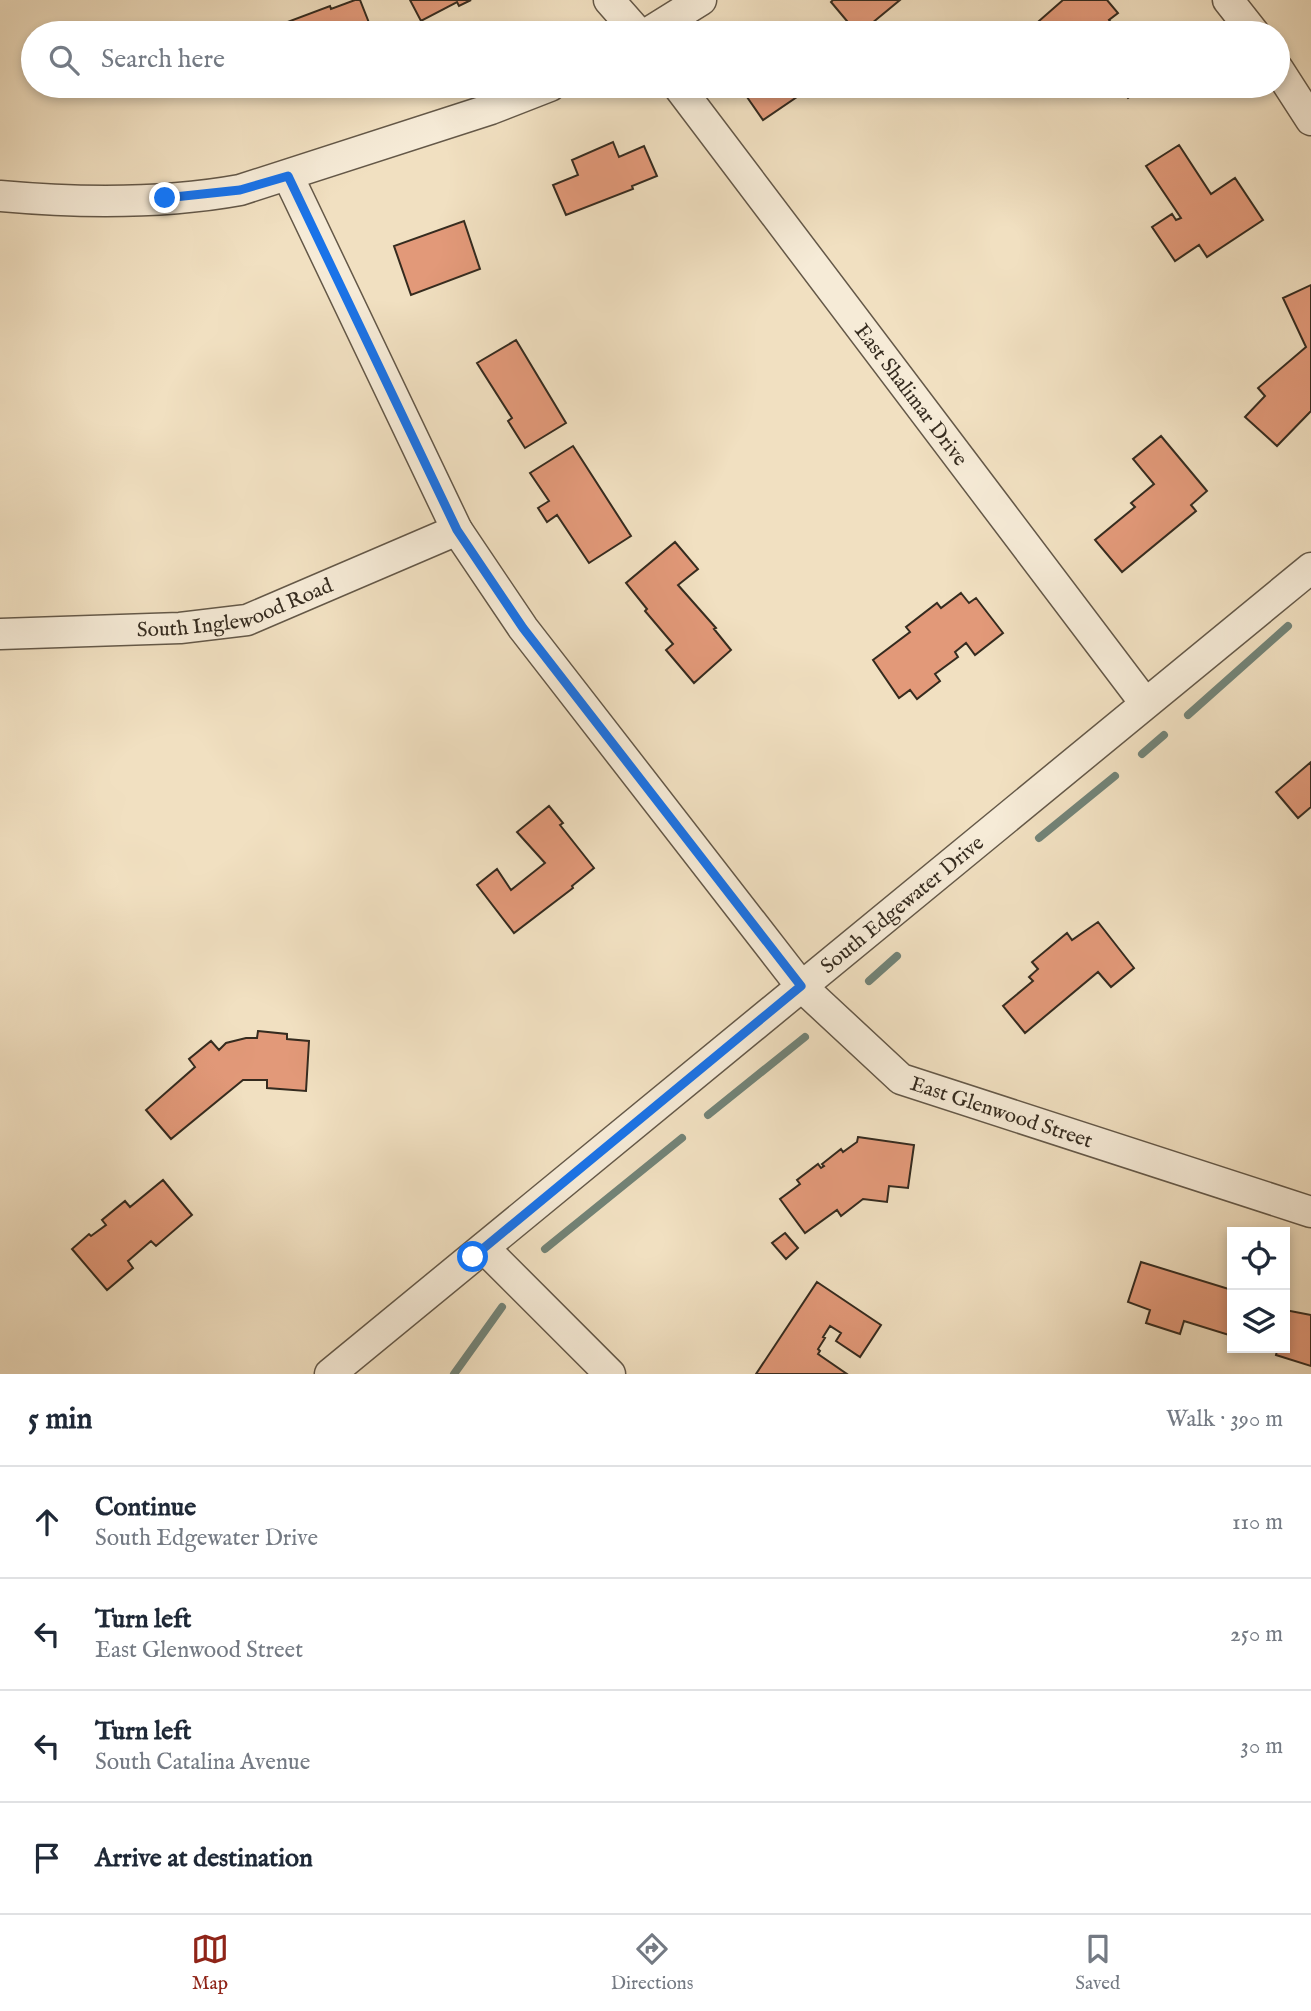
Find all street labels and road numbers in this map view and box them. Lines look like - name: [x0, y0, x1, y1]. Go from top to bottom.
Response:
- street label: East Shalimar Drive: [848, 319, 973, 472]
- street label: South Inglewood Road: [136, 573, 338, 644]
- street label: South Edgewater Drive: [815, 830, 990, 980]
- street label: East Glenwood Street: [907, 1071, 1096, 1155]

